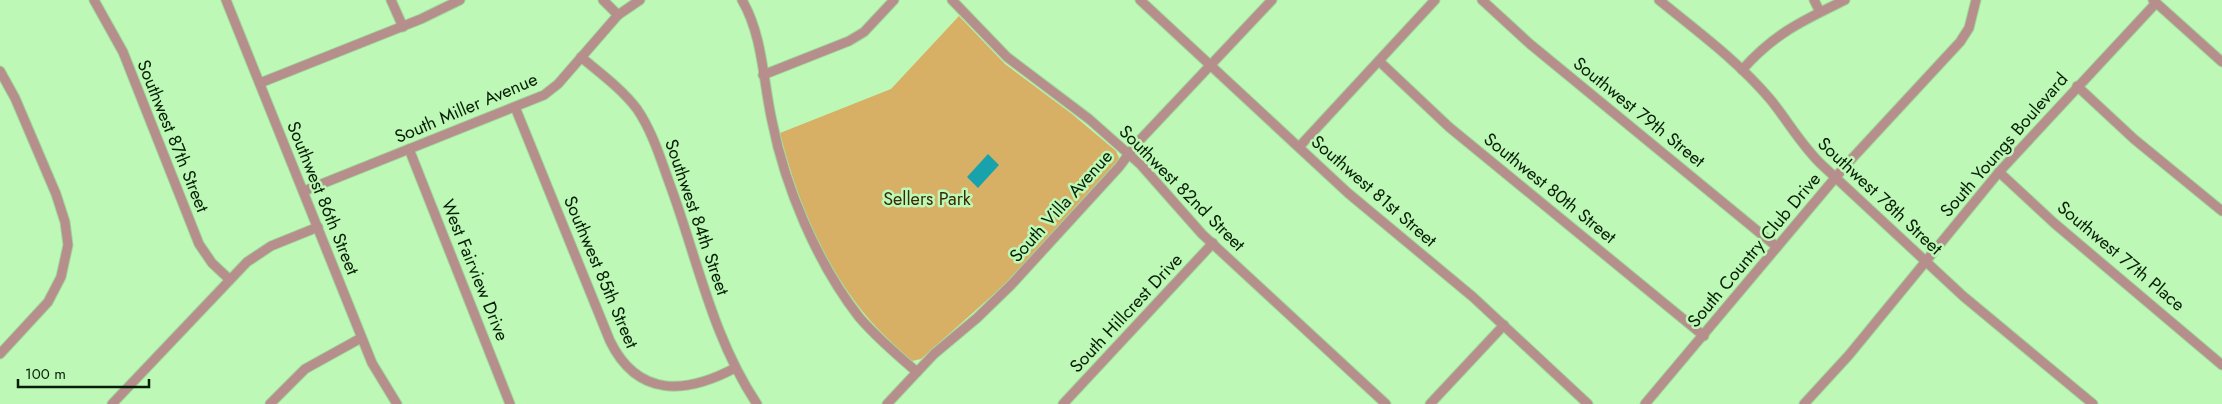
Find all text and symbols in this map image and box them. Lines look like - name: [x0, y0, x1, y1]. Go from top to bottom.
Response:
- street label: Southwest 79th Street: [1567, 51, 1711, 174]
- street label: Southwest 87th Street: [131, 56, 216, 217]
- street label: South Miller Avenue: [391, 66, 541, 150]
- street label: South Youngs Boulevard: [1934, 67, 2074, 223]
- street label: Southwest 86th Street: [280, 117, 366, 279]
- street label: Southwest 82nd Street: [1113, 119, 1251, 257]
- street label: Southwest 80th Street: [1478, 126, 1622, 250]
- street label: Southwest 81st Street: [1306, 129, 1443, 253]
- street label: Southwest 78th Street: [1812, 131, 1949, 261]
- street label: Southwest 84th Street: [658, 135, 736, 299]
- street label: South Villa Avenue: [1003, 144, 1119, 268]
- street label: South Country Club Drive: [1681, 167, 1827, 333]
- park label: Sellers Park: [883, 186, 971, 212]
- street label: Southwest 85th Street: [557, 192, 645, 353]
- street label: West Fairview Drive: [435, 195, 515, 345]
- street label: Southwest 77th Place: [2051, 195, 2191, 317]
- street label: South Hillcrest Drive: [1064, 247, 1188, 379]
- scale bar: [18, 356, 149, 388]
- text: 100 m: [25, 363, 66, 385]

